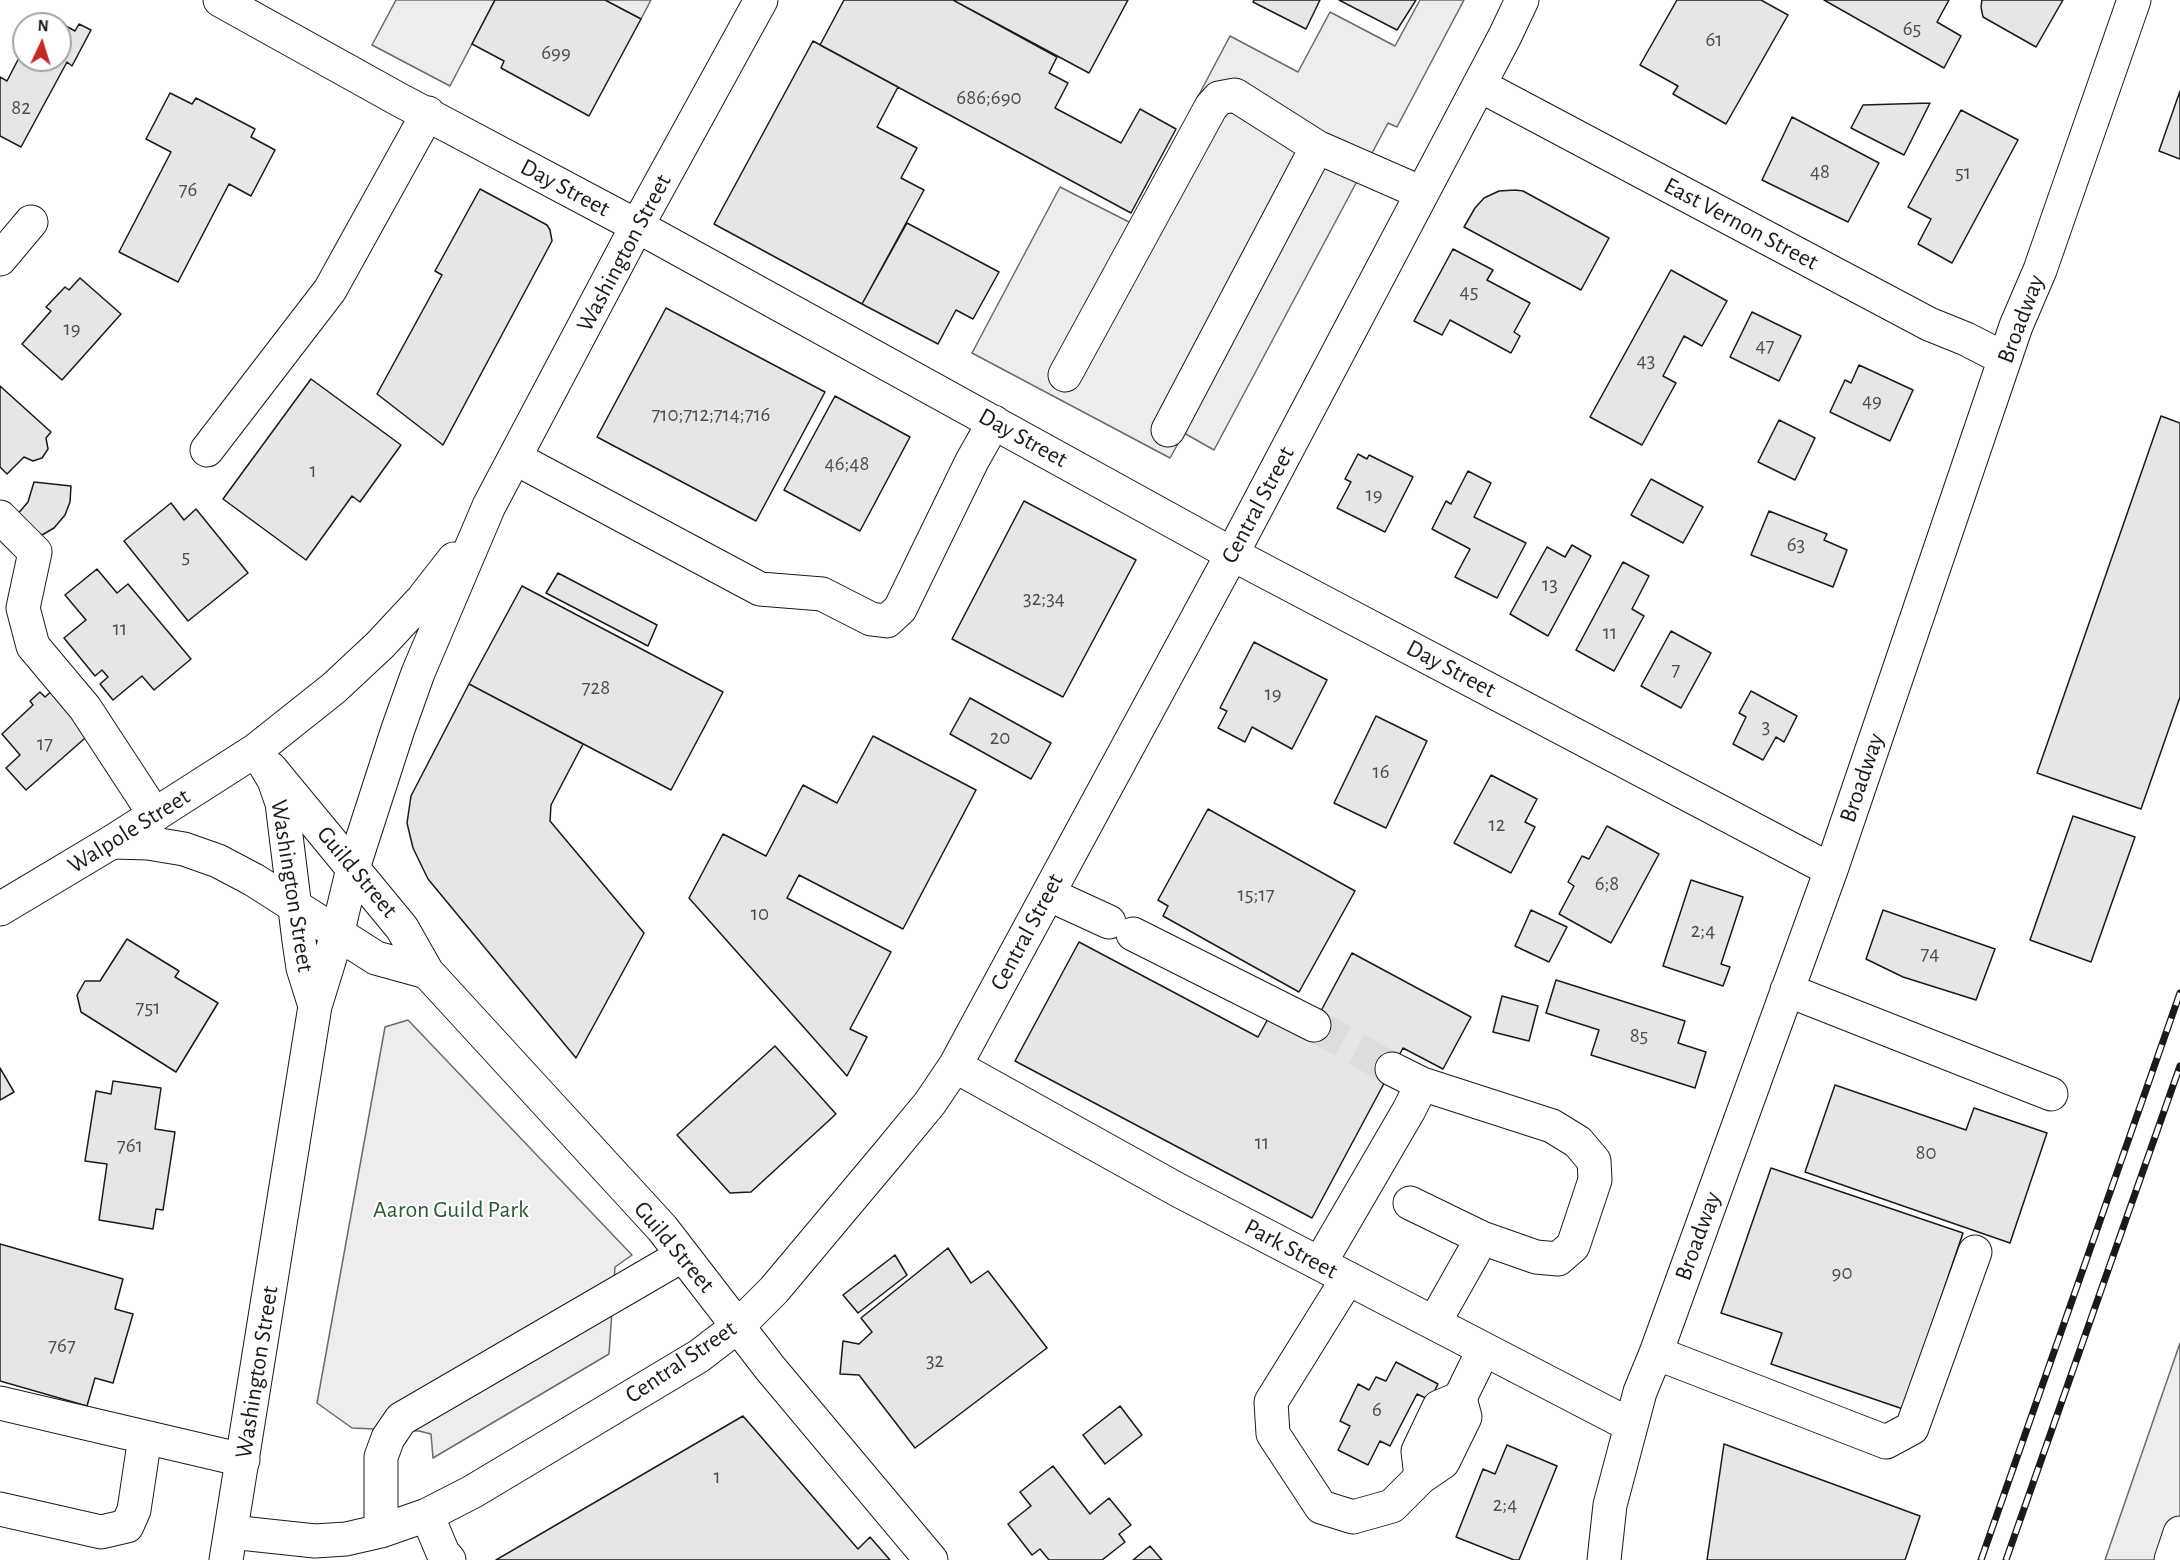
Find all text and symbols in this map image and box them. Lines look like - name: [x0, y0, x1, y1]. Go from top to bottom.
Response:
- north arrow: [12, 12, 72, 72]
- house number: 65: [1903, 16, 1921, 42]
- text: N: [37, 18, 49, 34]
- house number: 61: [1705, 27, 1723, 53]
- house number: 699: [541, 40, 571, 66]
- house number: 686;690: [956, 85, 1022, 111]
- house number: 82: [11, 95, 31, 121]
- street label: Day Street: [515, 153, 615, 223]
- house number: 48: [1810, 159, 1830, 185]
- house number: 51: [1955, 160, 1971, 186]
- street label: Washington Street: [570, 169, 678, 337]
- street label: East Vernon Street: [1659, 171, 1823, 277]
- house number: 76: [179, 177, 197, 203]
- street label: Broadway: [1991, 271, 2051, 367]
- house number: 45: [1460, 279, 1478, 305]
- house number: 19: [63, 316, 81, 342]
- house number: 47: [1756, 333, 1774, 359]
- house number: 43: [1637, 348, 1655, 374]
- house number: 49: [1862, 388, 1882, 414]
- house number: 710;712;714;716: [652, 402, 770, 428]
- street label: Day Street: [974, 402, 1072, 474]
- street label: Central Street: [1215, 442, 1301, 568]
- house number: 46;48: [825, 451, 869, 477]
- house number: 1: [309, 458, 317, 484]
- house number: 19: [1365, 482, 1383, 508]
- house number: 63: [1787, 532, 1805, 558]
- house number: 5: [182, 544, 190, 570]
- house number: 13: [1542, 572, 1558, 598]
- house number: 32;34: [1023, 586, 1065, 612]
- house number: 11: [113, 616, 127, 642]
- house number: 11: [1603, 620, 1617, 646]
- street label: Day Street: [1401, 634, 1501, 704]
- house number: 7: [1672, 657, 1680, 683]
- house number: 728: [582, 675, 610, 701]
- house number: 19: [1264, 681, 1282, 707]
- house number: 3: [1762, 714, 1770, 740]
- house number: 20: [990, 725, 1010, 751]
- street label: Broadway: [1833, 730, 1891, 826]
- house number: 17: [37, 731, 53, 757]
- house number: 16: [1372, 759, 1390, 785]
- street label: Walpole Street: [63, 782, 195, 880]
- street label: Washington Street: [264, 798, 320, 974]
- house number: 12: [1489, 812, 1505, 838]
- street label: Guild Street: [310, 820, 404, 924]
- street label: Central Street: [984, 869, 1070, 995]
- house number: 6;8: [1595, 871, 1619, 897]
- house number: 15;17: [1238, 882, 1274, 908]
- house number: 10: [751, 901, 769, 927]
- house number: 2;4: [1691, 918, 1715, 944]
- house number: 74: [1921, 941, 1939, 967]
- house number: 751: [136, 995, 160, 1021]
- house number: 85: [1630, 1023, 1648, 1049]
- house number: 11: [1255, 1130, 1269, 1156]
- house number: 761: [117, 1133, 143, 1159]
- house number: 80: [1915, 1140, 1937, 1166]
- street label: Broadway: [1669, 1188, 1727, 1284]
- street label: Guild Street: [627, 1195, 721, 1299]
- park label: Aaron Guild Park: [373, 1196, 529, 1224]
- street label: Park Street: [1239, 1212, 1343, 1286]
- house number: 90: [1832, 1260, 1852, 1286]
- street label: Washington Street: [229, 1284, 285, 1460]
- street label: Central Street: [620, 1314, 742, 1410]
- house number: 767: [48, 1333, 76, 1359]
- house number: 32: [926, 1348, 944, 1374]
- house number: 6: [1372, 1397, 1382, 1423]
- house number: 1: [713, 1464, 721, 1490]
- house number: 2;4: [1493, 1492, 1517, 1518]

